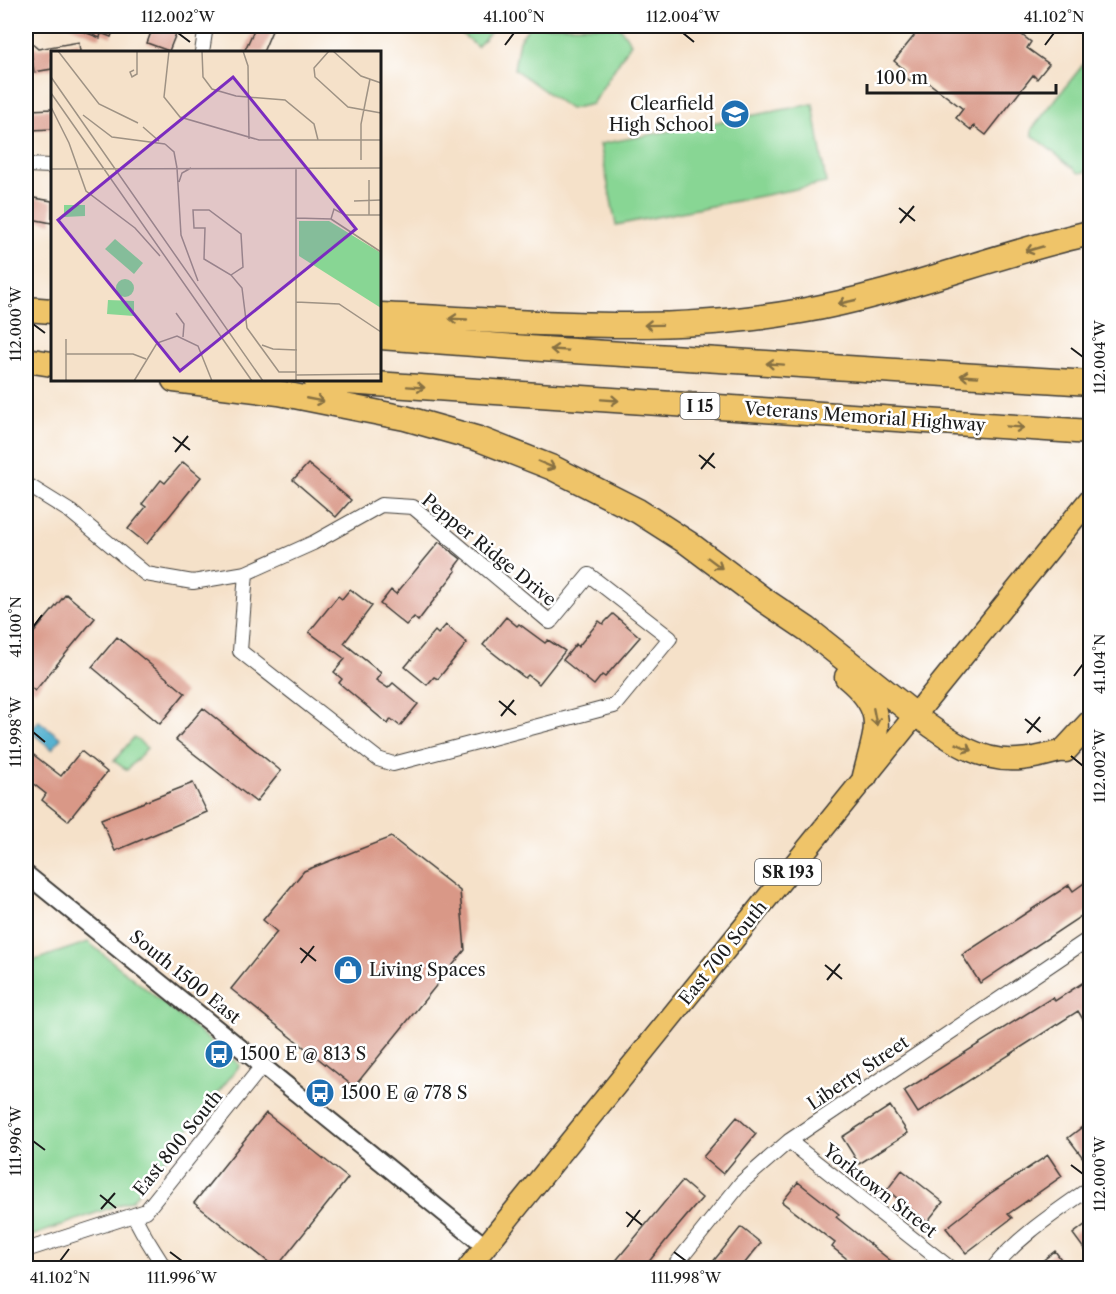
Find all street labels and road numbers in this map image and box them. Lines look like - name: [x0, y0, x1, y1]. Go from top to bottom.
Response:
- road number: I 15: [680, 393, 720, 419]
- street label: Veterans Memorial Highway: [743, 398, 987, 436]
- street label: Pepper Ridge Drive: [417, 489, 561, 611]
- road number: SR 193: [755, 859, 821, 885]
- street label: East 700 South: [674, 896, 772, 1010]
- street label: South 1500 East: [125, 926, 245, 1029]
- street label: Liberty Street: [803, 1031, 913, 1115]
- street label: East 800 South: [129, 1086, 227, 1200]
- street label: Yorktown Street: [818, 1139, 942, 1243]

